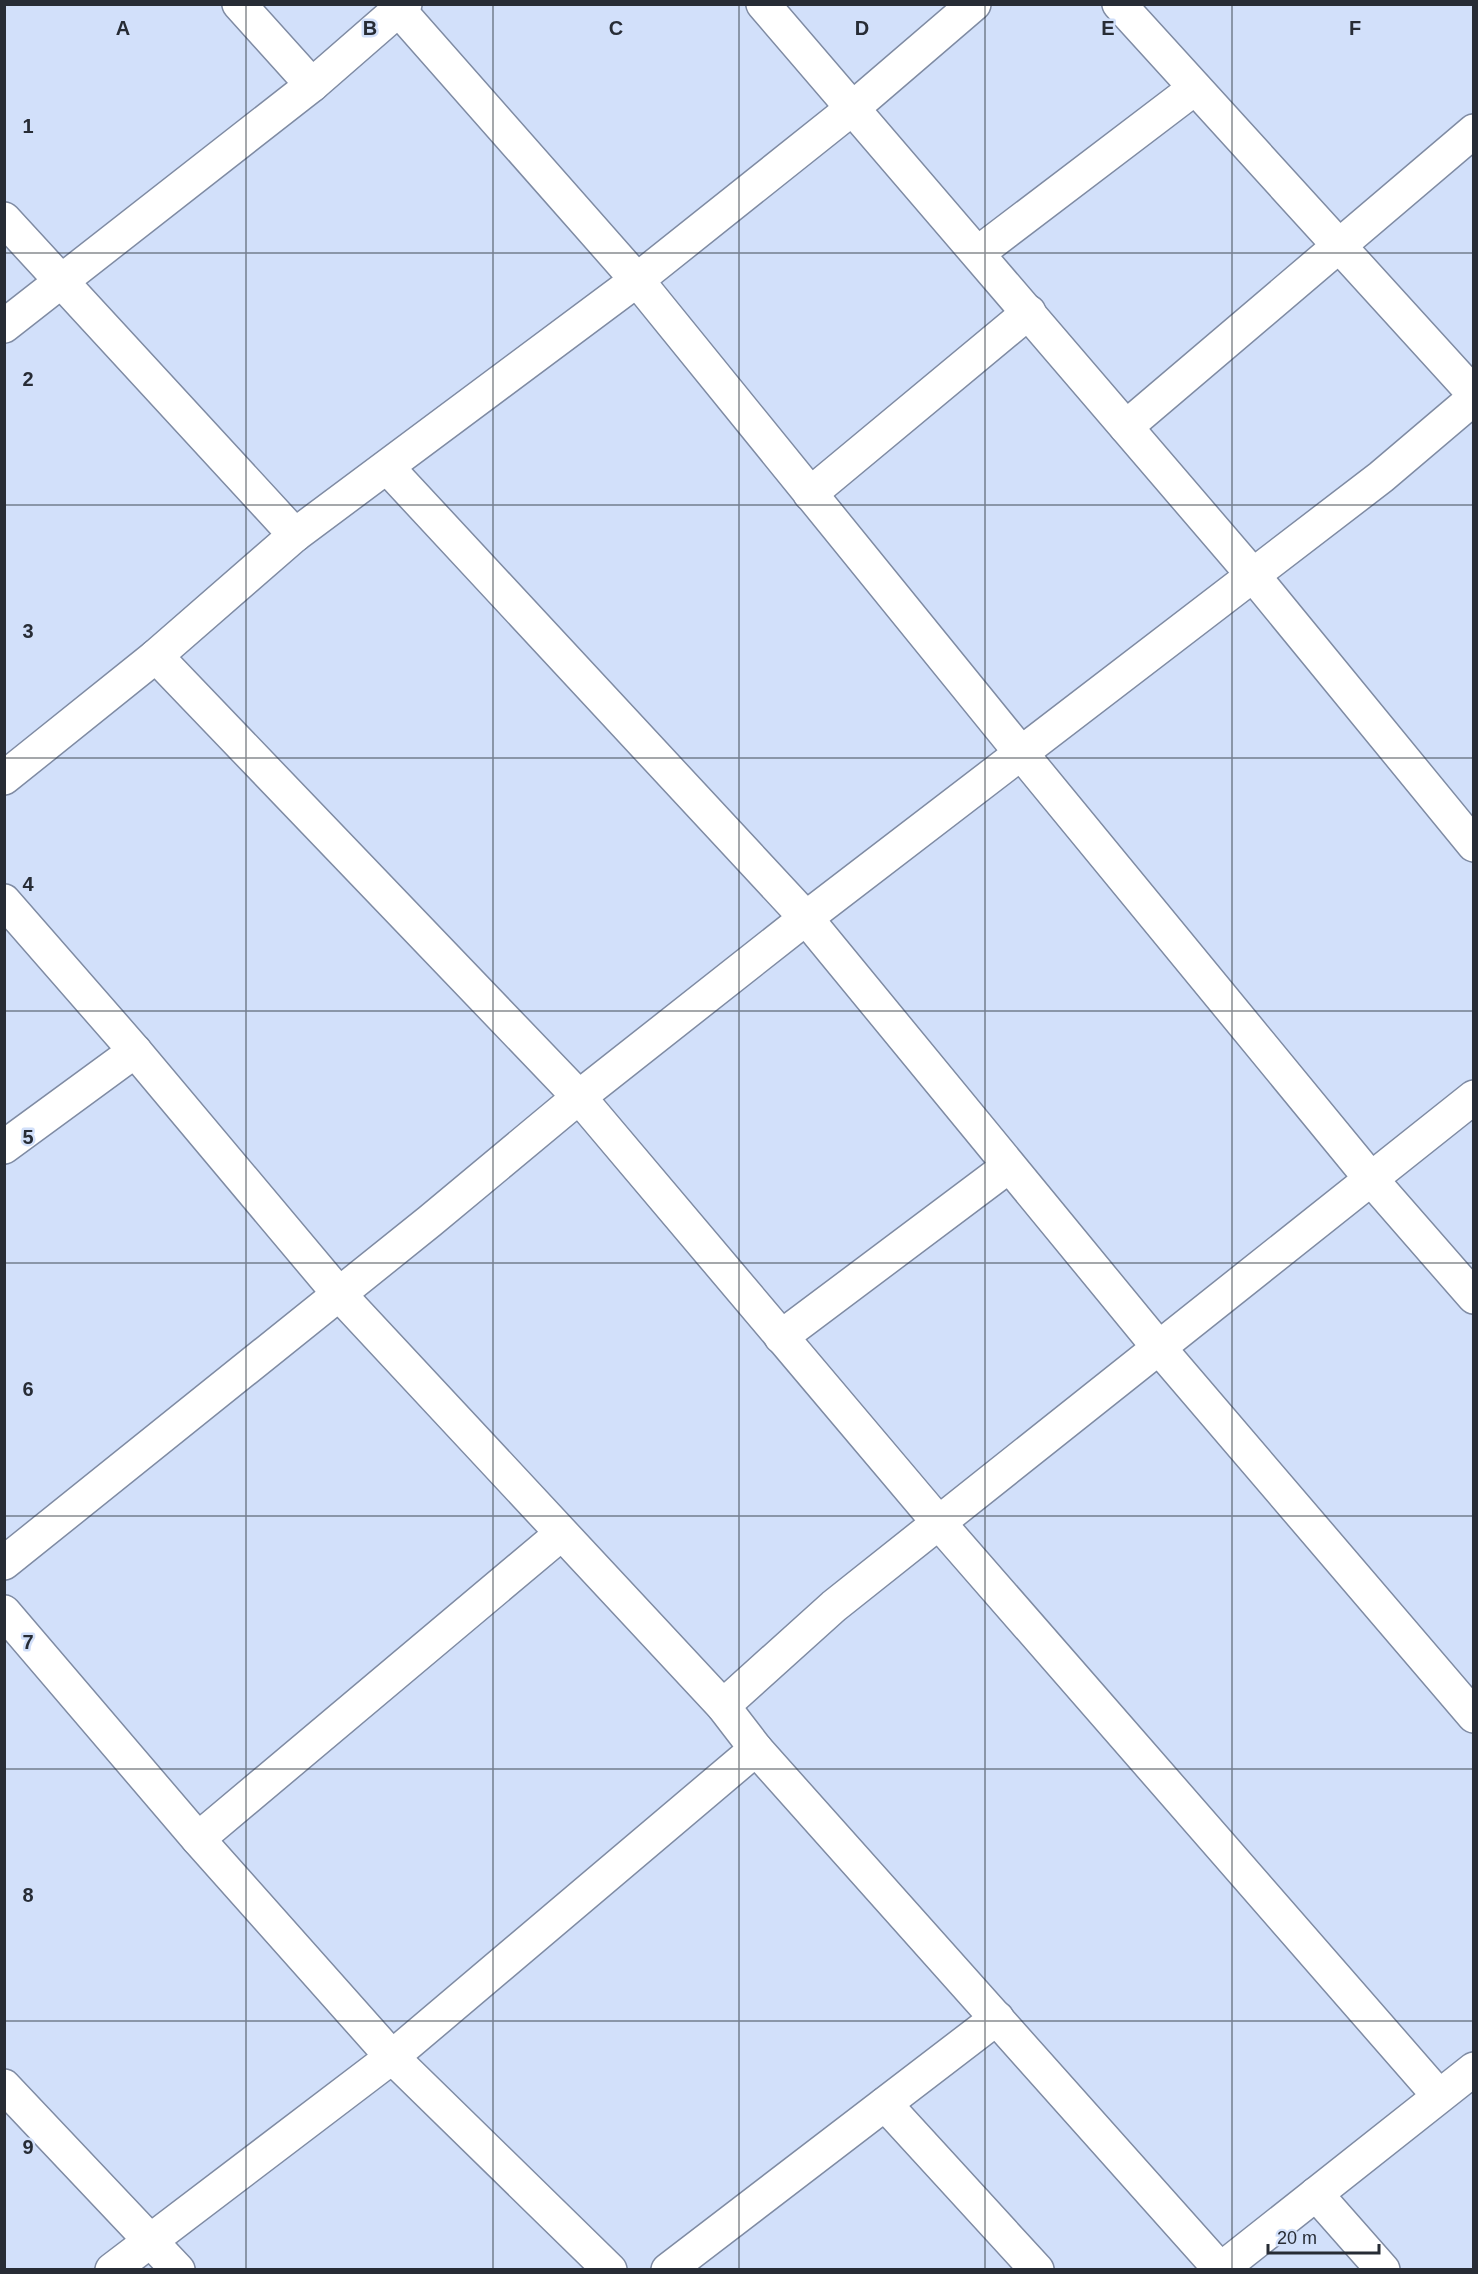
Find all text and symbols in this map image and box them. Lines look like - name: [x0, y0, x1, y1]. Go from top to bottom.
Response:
- text: A: [116, 17, 130, 39]
- text: B: [363, 17, 377, 39]
- text: C: [609, 17, 623, 39]
- text: D: [855, 17, 869, 39]
- text: E: [1101, 17, 1115, 39]
- text: F: [1349, 17, 1361, 39]
- text: 1: [22, 115, 34, 137]
- text: 2: [22, 368, 34, 390]
- text: 3: [22, 620, 34, 642]
- text: 4: [22, 873, 34, 895]
- text: 5: [22, 1126, 34, 1148]
- text: 6: [22, 1378, 34, 1400]
- text: 7: [22, 1631, 34, 1653]
- text: 8: [22, 1884, 34, 1906]
- text: 9: [22, 2136, 34, 2158]
- scale bar: [1268, 2217, 1379, 2255]
- text: 20 m: [1277, 2228, 1317, 2248]

